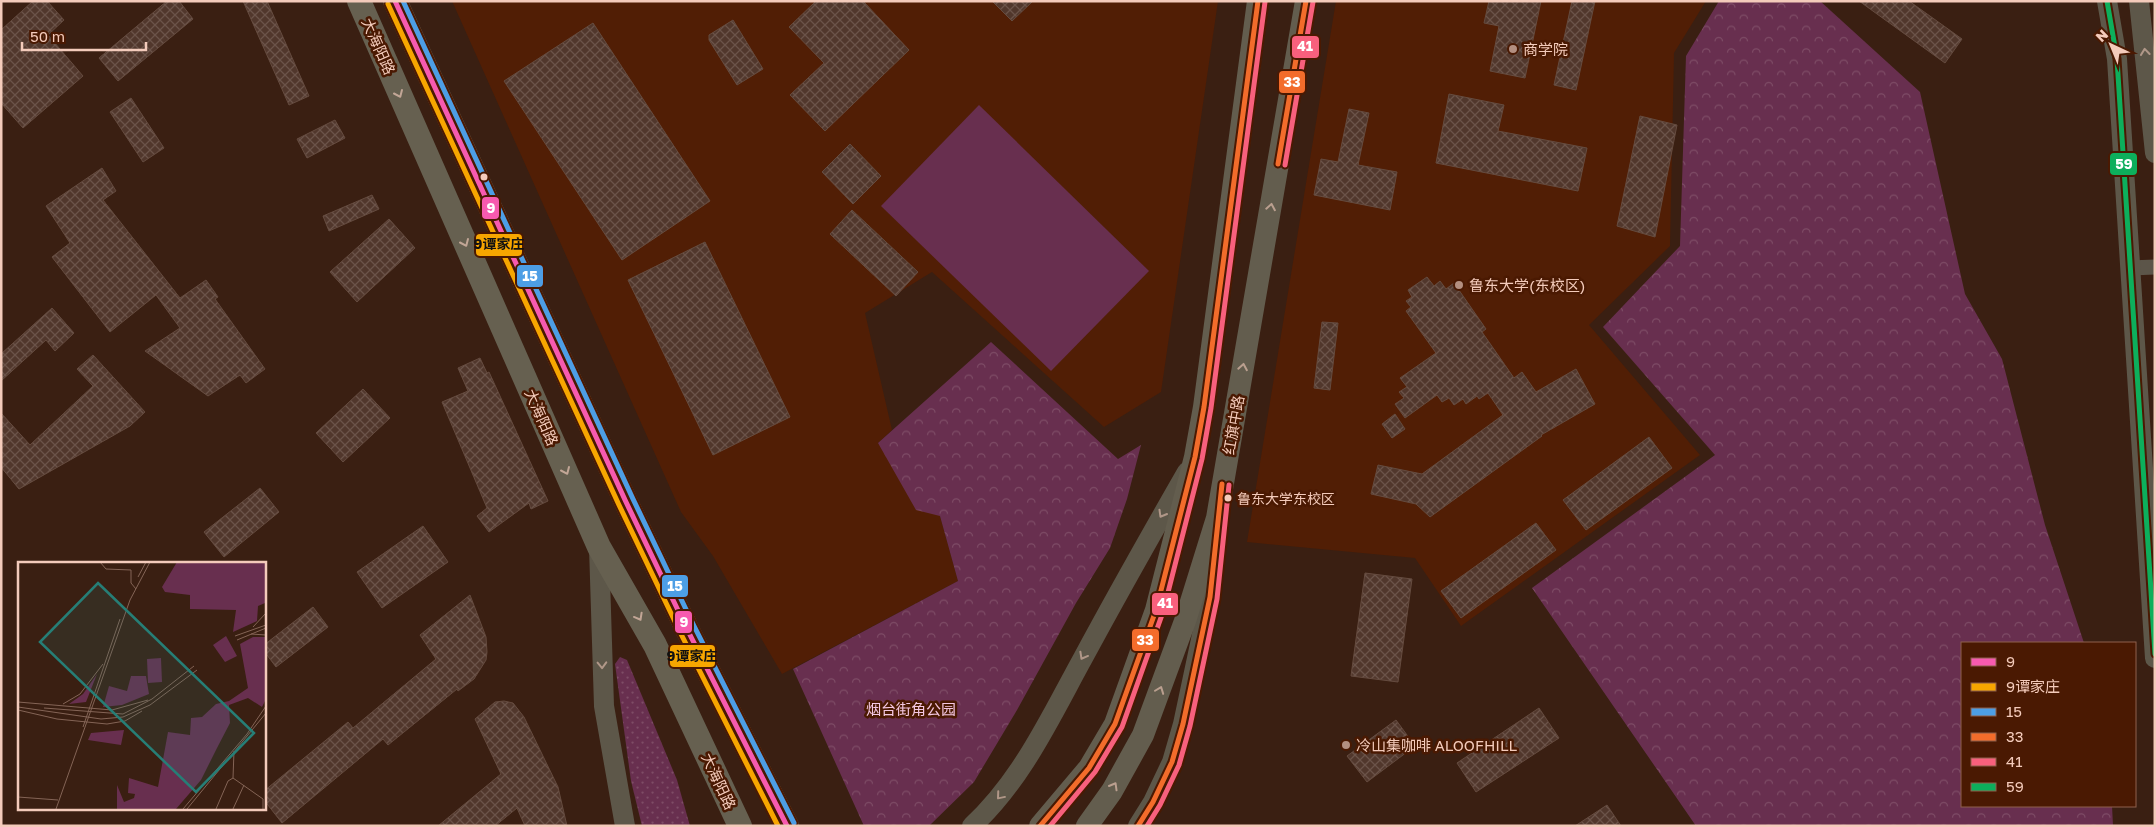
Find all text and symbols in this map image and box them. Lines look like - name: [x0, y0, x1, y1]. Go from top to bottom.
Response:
- street label: 大海阳路: [359, 15, 399, 77]
- scale bar: [22, 20, 146, 52]
- north arrow: [2086, 20, 2136, 70]
- text: N: [2092, 25, 2111, 45]
- text: 50 m: [30, 27, 65, 45]
- line badge: 41: [1291, 35, 1320, 59]
- text: 41: [1297, 37, 1313, 54]
- place label: 商学院: [1523, 40, 1568, 58]
- marker: 商学院: [1507, 43, 1519, 55]
- one-way arrow: [2140, 48, 2151, 56]
- line badge: 33: [1278, 70, 1306, 94]
- text: 33: [1283, 73, 1301, 90]
- one-way arrow: [393, 89, 404, 98]
- line badge: 59: [2109, 152, 2138, 176]
- text: 59: [2115, 155, 2133, 172]
- unlabelled marker: [479, 172, 489, 182]
- line badge: 9: [481, 196, 500, 220]
- text: 9: [487, 199, 496, 216]
- one-way arrow: [1265, 202, 1275, 211]
- line badge: 9谭家庄: [475, 233, 523, 257]
- text: 9谭家庄: [474, 235, 524, 252]
- one-way arrow: [459, 238, 470, 247]
- line badge: 15: [516, 264, 544, 288]
- text: 15: [522, 267, 538, 284]
- place label: 鲁东大学(东校区): [1469, 276, 1585, 294]
- marker: 鲁东大学(东校区): [1453, 279, 1465, 291]
- one-way arrow: [1237, 362, 1247, 371]
- street label: 大海阳路: [522, 386, 562, 448]
- street label: 红旗中路: [1219, 394, 1247, 456]
- one-way arrow: [560, 466, 571, 475]
- place label: 鲁东大学东校区: [1237, 490, 1335, 507]
- marker: 鲁东大学东校区: [1223, 493, 1233, 503]
- one-way arrow: [1159, 509, 1169, 518]
- inset map: [18, 562, 265, 810]
- line badge: 15: [661, 574, 689, 598]
- text: 15: [667, 577, 683, 594]
- line badge: 41: [1151, 592, 1179, 616]
- text: 41: [1157, 594, 1173, 611]
- line badge: 9: [674, 610, 693, 634]
- one-way arrow: [632, 611, 642, 620]
- text: 9: [680, 613, 689, 630]
- line badge: 33: [1131, 628, 1160, 652]
- text: 33: [1136, 631, 1154, 648]
- legend: [1961, 642, 2136, 807]
- line badge: 9谭家庄: [669, 644, 716, 668]
- text: 9谭家庄: [667, 647, 717, 664]
- one-way arrow: [1080, 651, 1090, 660]
- text: 9: [2006, 652, 2015, 670]
- one-way arrow: [597, 662, 607, 670]
- text: 9谭家庄: [2006, 677, 2060, 695]
- one-way arrow: [1154, 686, 1164, 694]
- park label: 烟台街角公园: [866, 700, 956, 718]
- text: 15: [2006, 702, 2022, 720]
- text: 33: [2006, 727, 2024, 745]
- place label: 冷山集咖啡 ALOOFHILL: [1356, 736, 1518, 754]
- marker: 冷山集咖啡 ALOOFHILL: [1340, 739, 1352, 751]
- street label: 大海阳路: [698, 750, 740, 812]
- text: 41: [2006, 752, 2022, 770]
- text: 59: [2006, 777, 2024, 795]
- one-way arrow: [1108, 782, 1118, 791]
- one-way arrow: [997, 790, 1006, 799]

